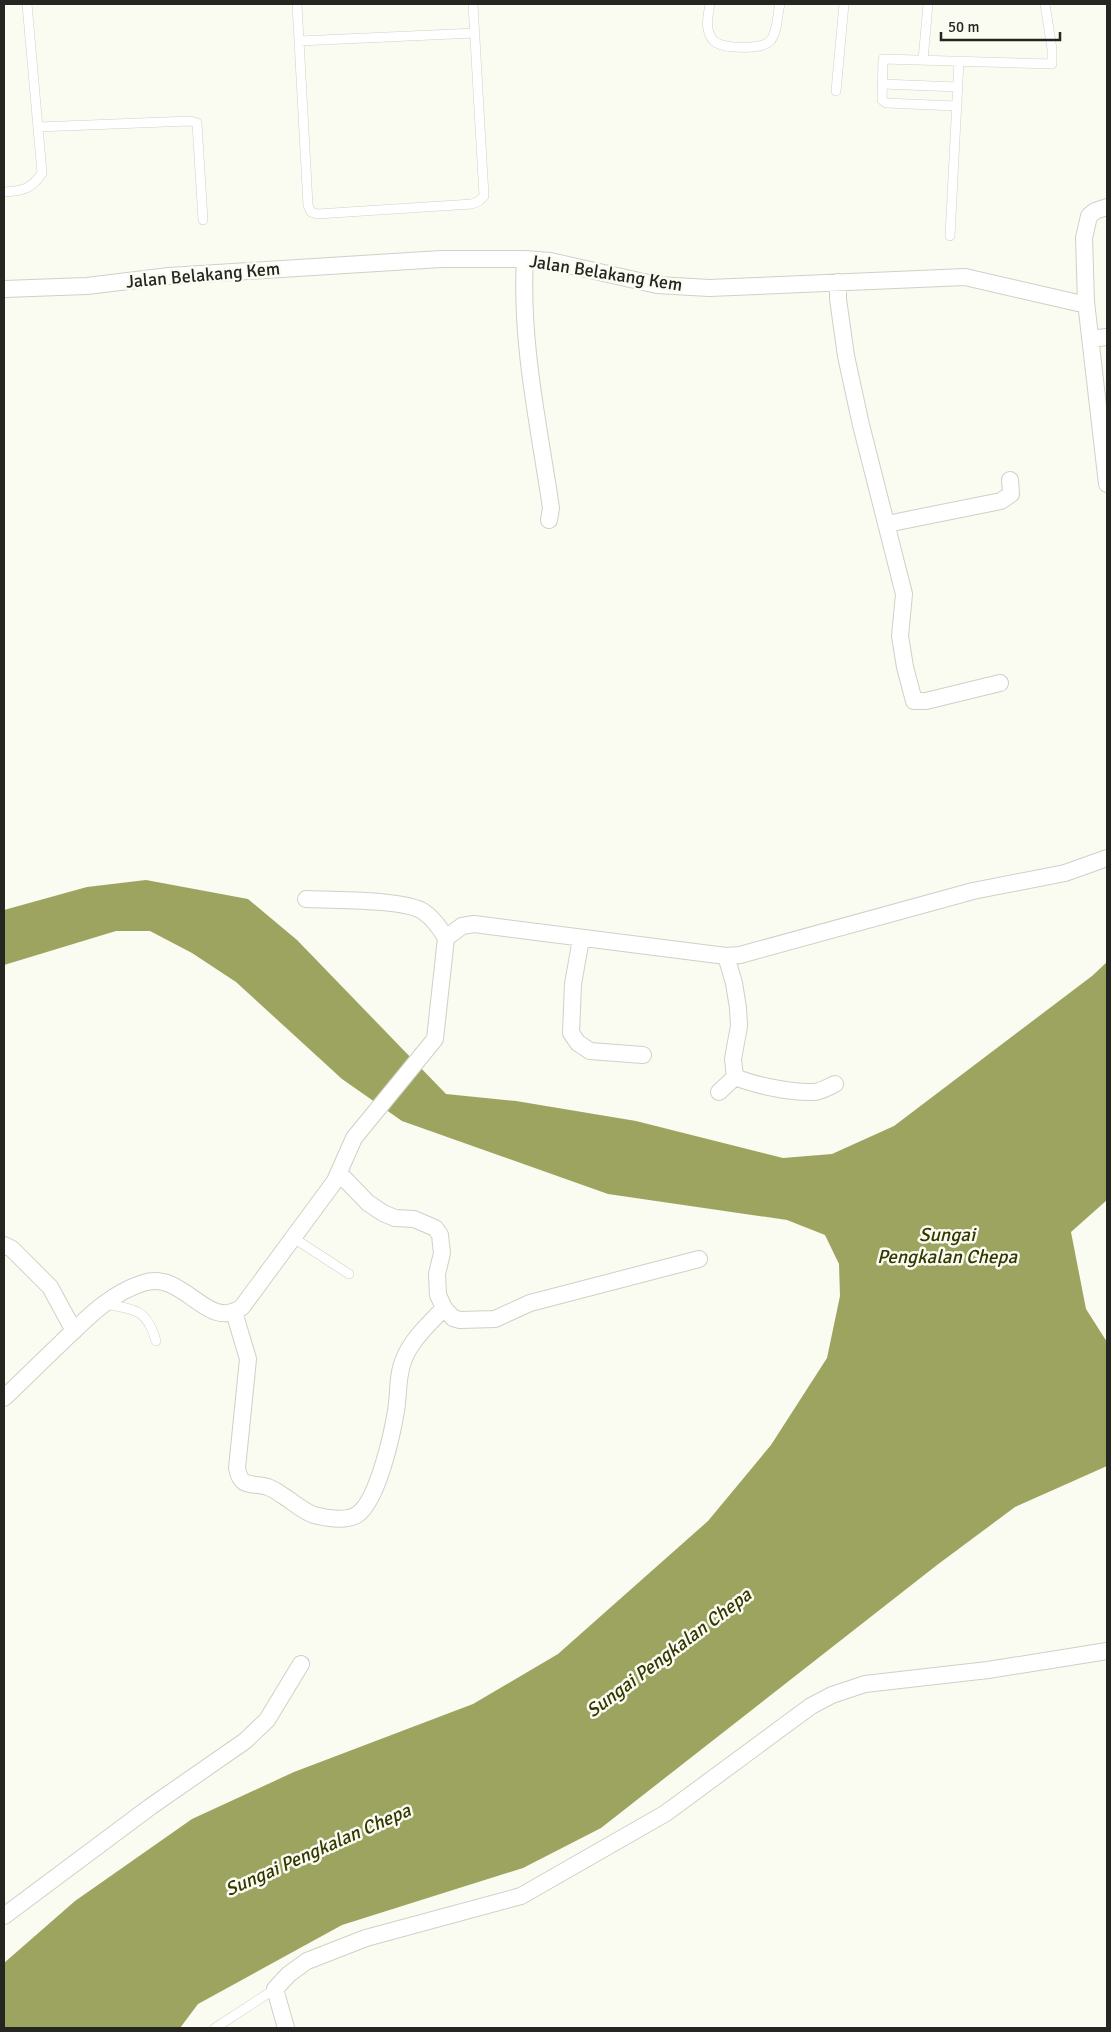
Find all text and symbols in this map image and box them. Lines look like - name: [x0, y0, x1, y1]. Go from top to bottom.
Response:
- scale bar: [941, 10, 1060, 42]
- text: 50 m: [948, 18, 979, 36]
- street label: Jalan Belakang Kem: [528, 250, 684, 296]
- street label: Jalan Belakang Kem: [125, 257, 281, 293]
- water label: Sungai Pengkalan Chepa: [877, 1223, 1018, 1269]
- water label: Sungai Pengkalan Chepa: [582, 1582, 757, 1723]
- water label: Sungai Pengkalan Chepa: [222, 1798, 416, 1902]

